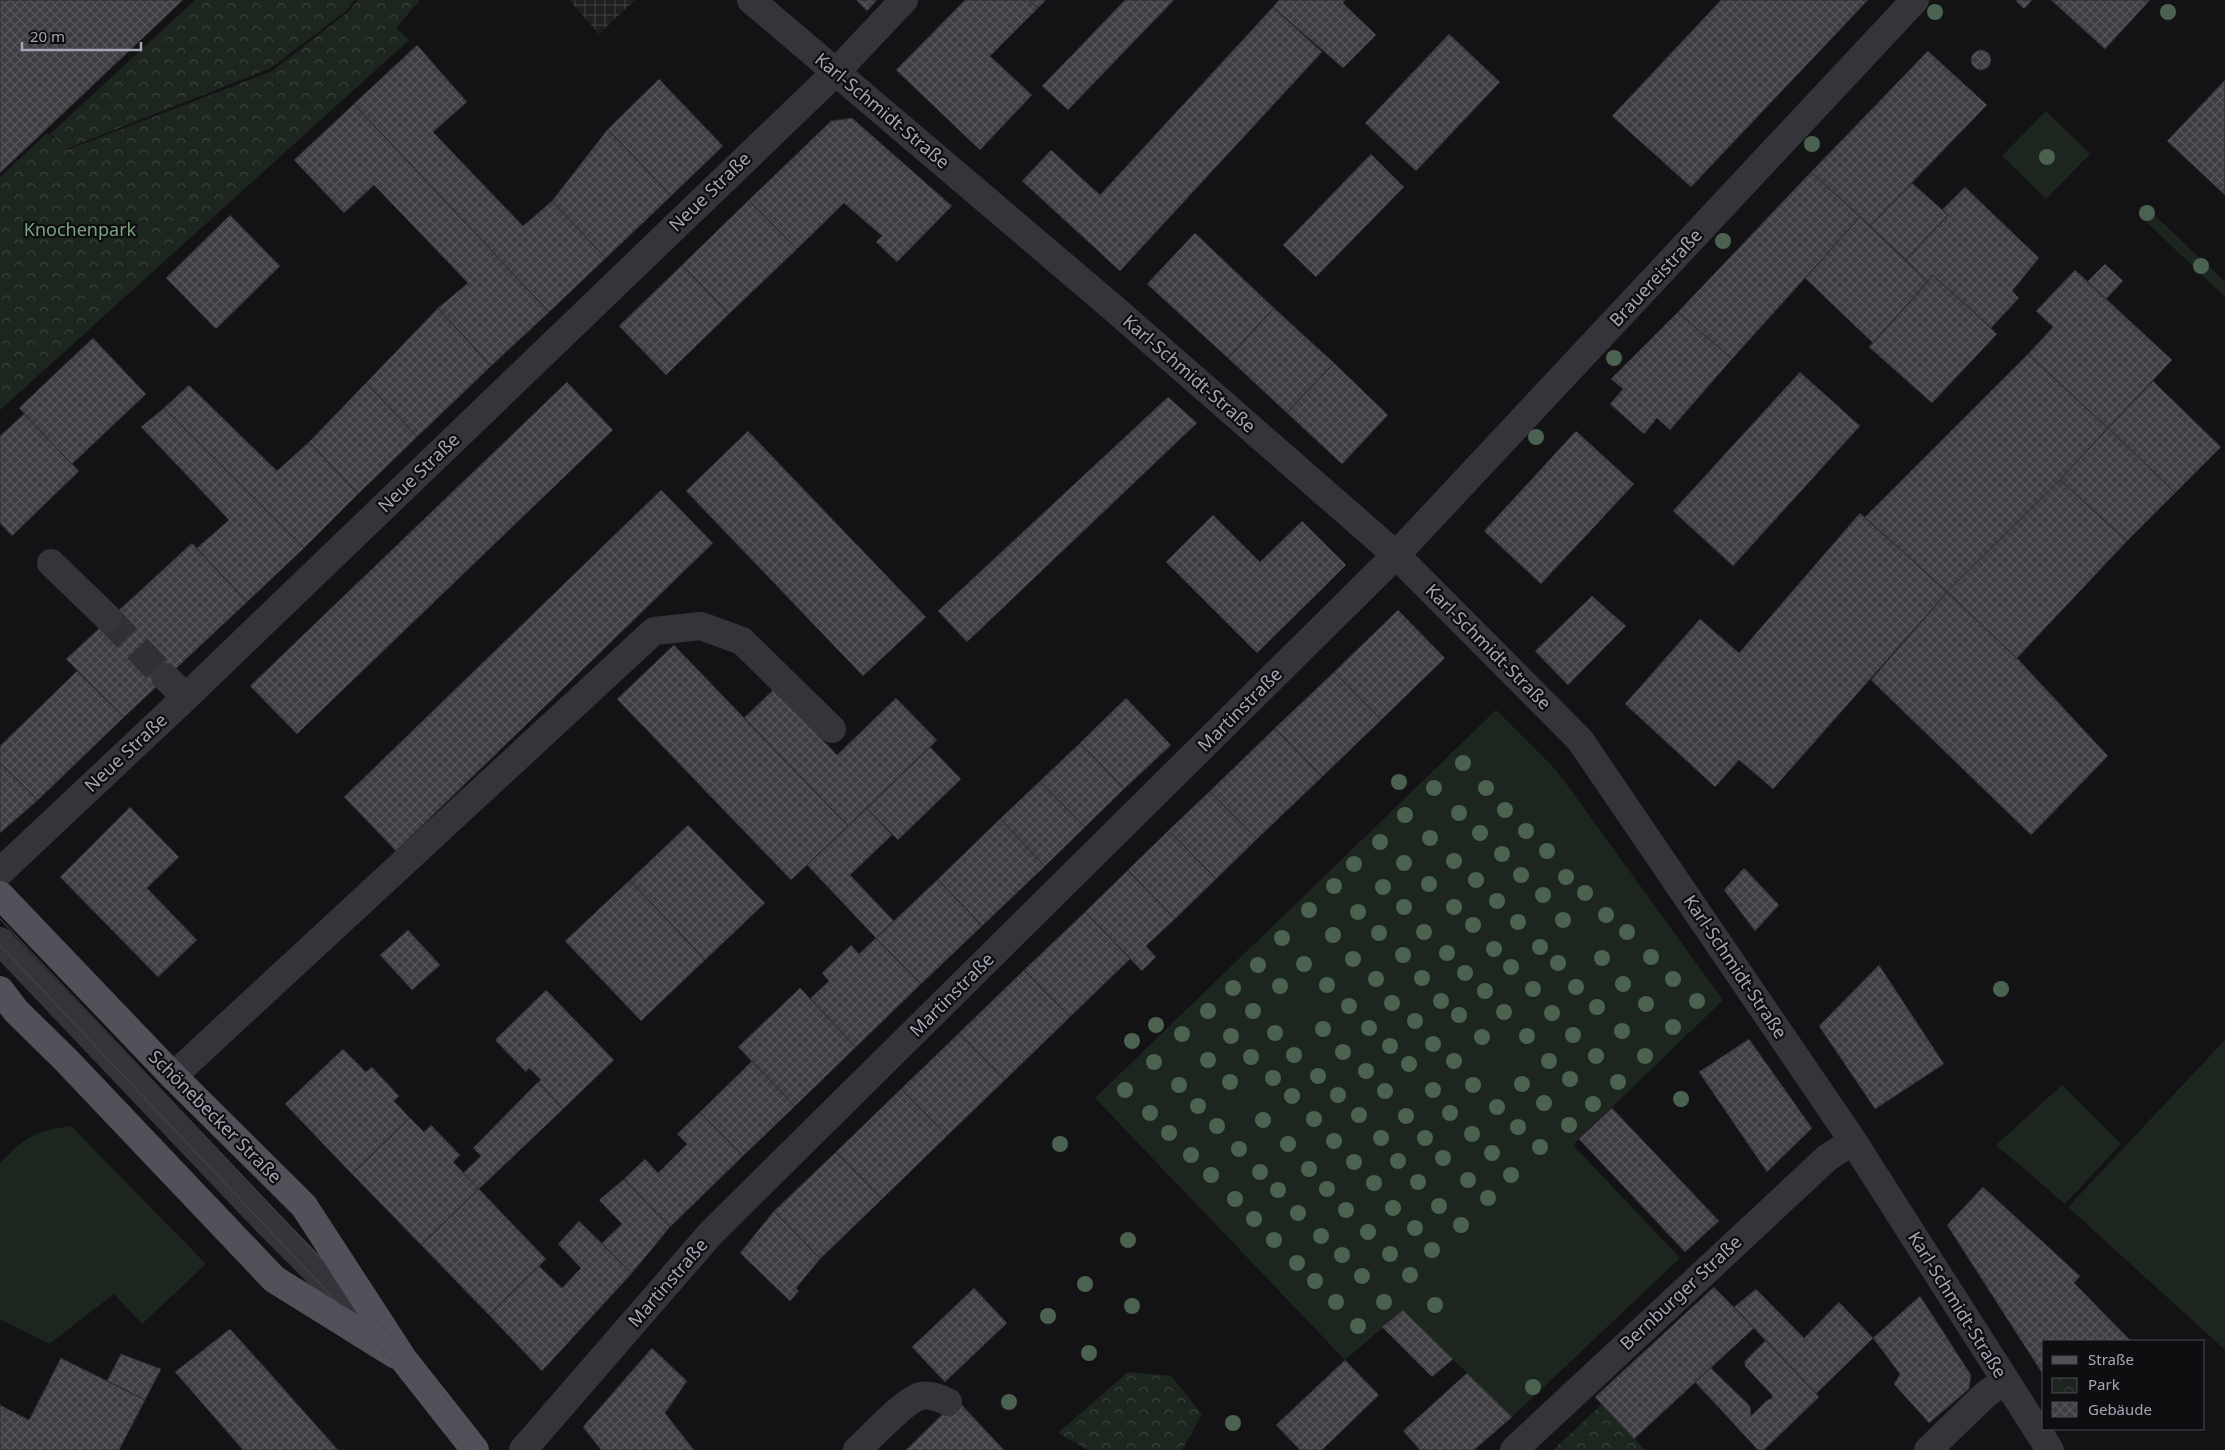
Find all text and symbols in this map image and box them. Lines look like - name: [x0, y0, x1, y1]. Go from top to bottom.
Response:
- scale bar: [22, 20, 141, 52]
- text: 20 m: [30, 26, 65, 46]
- street label: Karl-Schmidt-Straße: [810, 47, 955, 174]
- street label: Neue Straße: [663, 146, 755, 236]
- park label: Knochenpark: [24, 217, 137, 241]
- street label: Brauereistraße: [1604, 223, 1707, 332]
- street label: Karl-Schmidt-Straße: [1118, 309, 1261, 438]
- street label: Neue Straße: [372, 427, 464, 517]
- street label: Karl-Schmidt-Straße: [1421, 578, 1557, 714]
- street label: Martinstraße: [1192, 662, 1287, 757]
- street label: Neue Straße: [79, 708, 172, 797]
- street label: Karl-Schmidt-Straße: [1679, 890, 1793, 1043]
- street label: Martinstraße: [904, 947, 999, 1042]
- street label: Schönebecker Straße: [144, 1045, 287, 1188]
- street label: Karl-Schmidt-Straße: [1903, 1227, 2013, 1382]
- street label: Bernburger Straße: [1614, 1230, 1746, 1355]
- street label: Martinstraße: [622, 1233, 712, 1332]
- legend: [2042, 1340, 2205, 1430]
- text: Straße: [2088, 1349, 2134, 1369]
- text: Park: [2088, 1374, 2120, 1394]
- text: Gebäude: [2088, 1399, 2152, 1419]

